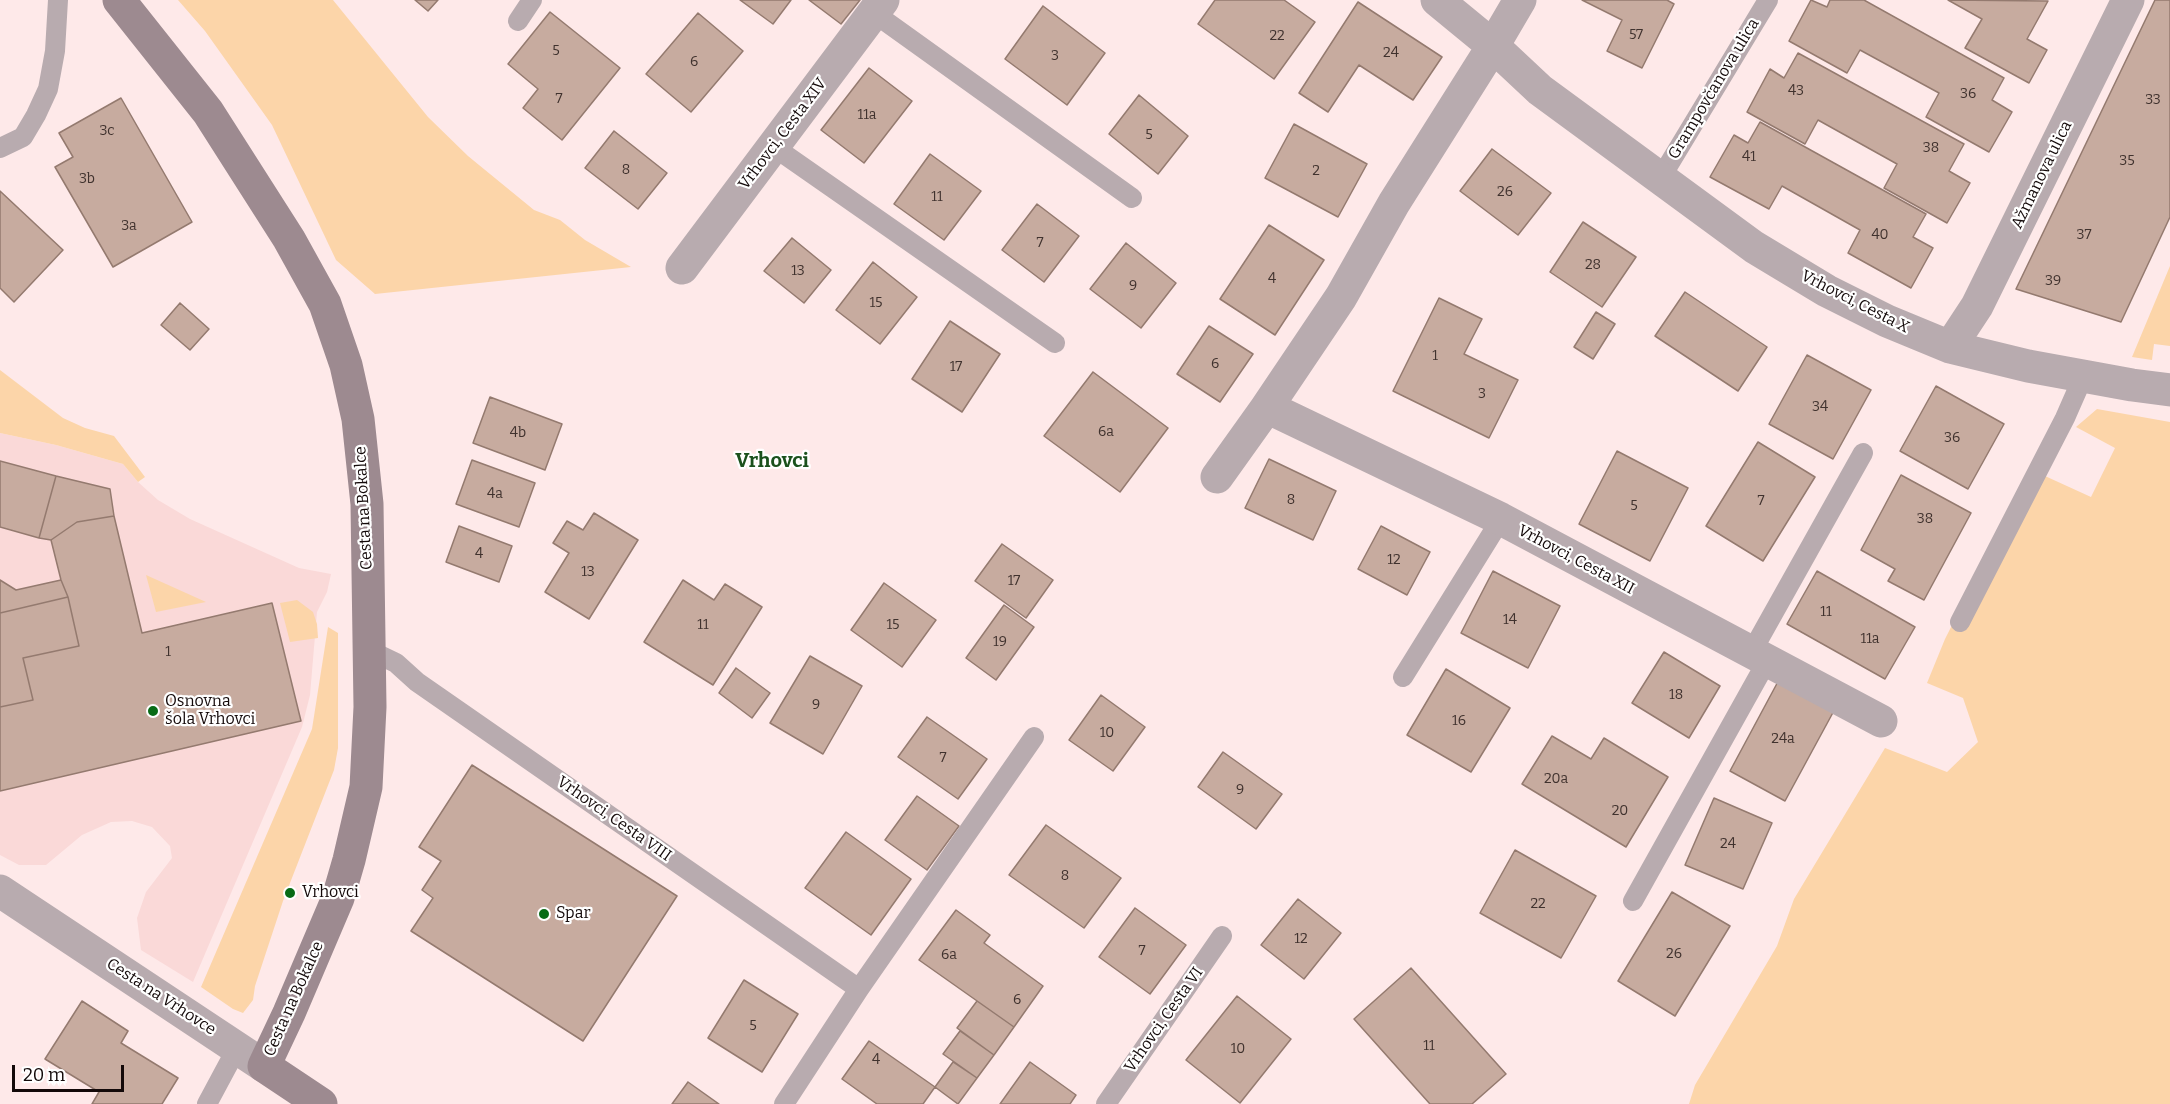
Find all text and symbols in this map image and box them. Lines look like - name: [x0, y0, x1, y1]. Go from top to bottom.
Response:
- street label: Grampovčanova ulica: [1664, 15, 1764, 163]
- house number: 57: [1629, 27, 1643, 43]
- house number: 22: [1269, 28, 1285, 44]
- house number: 5: [552, 43, 560, 59]
- house number: 24: [1383, 45, 1399, 61]
- house number: 3: [1051, 48, 1059, 64]
- house number: 6: [690, 54, 698, 70]
- street label: Vrhovci, Cesta XIV: [735, 75, 831, 193]
- house number: 43: [1788, 83, 1804, 99]
- house number: 36: [1960, 86, 1976, 102]
- house number: 7: [555, 91, 563, 107]
- house number: 33: [2145, 92, 2161, 108]
- house number: 11a: [857, 107, 877, 123]
- street label: Ažmanova ulica: [2008, 118, 2076, 232]
- house number: 3c: [100, 123, 114, 139]
- house number: 5: [1145, 127, 1153, 143]
- house number: 38: [1923, 140, 1939, 156]
- house number: 41: [1742, 149, 1756, 165]
- house number: 35: [2119, 153, 2135, 169]
- house number: 8: [622, 162, 630, 178]
- house number: 2: [1312, 163, 1320, 179]
- house number: 3b: [79, 171, 95, 187]
- house number: 26: [1497, 184, 1513, 200]
- house number: 11: [931, 189, 943, 205]
- house number: 3a: [121, 218, 137, 234]
- house number: 40: [1871, 227, 1889, 243]
- house number: 37: [2076, 227, 2092, 243]
- house number: 7: [1036, 235, 1044, 251]
- house number: 28: [1585, 257, 1601, 273]
- house number: 13: [791, 263, 805, 279]
- street label: Vrhovci, Cesta X: [1798, 267, 1912, 337]
- house number: 4: [1268, 271, 1276, 287]
- house number: 39: [2045, 273, 2061, 289]
- house number: 9: [1129, 278, 1137, 294]
- house number: 15: [869, 295, 883, 311]
- house number: 1: [1432, 348, 1438, 364]
- house number: 6: [1211, 356, 1219, 372]
- house number: 17: [950, 359, 962, 375]
- house number: 3: [1478, 386, 1486, 402]
- house number: 34: [1812, 399, 1828, 415]
- house number: 6a: [1098, 424, 1114, 440]
- house number: 4b: [510, 425, 526, 441]
- house number: 36: [1944, 430, 1960, 446]
- street label: Cesta na Bokalce: [351, 446, 377, 570]
- district label: Vrhovci: [735, 449, 809, 473]
- house number: 4a: [487, 486, 503, 502]
- house number: 8: [1287, 492, 1295, 508]
- house number: 7: [1757, 493, 1765, 509]
- house number: 5: [1630, 498, 1638, 514]
- house number: 38: [1917, 511, 1933, 527]
- street label: Vrhovci, Cesta XII: [1514, 521, 1638, 599]
- house number: 4: [475, 546, 483, 562]
- house number: 12: [1387, 552, 1401, 568]
- house number: 13: [581, 564, 595, 580]
- house number: 17: [1008, 573, 1020, 589]
- house number: 11: [1820, 604, 1832, 620]
- house number: 14: [1503, 612, 1517, 628]
- house number: 11: [697, 617, 709, 633]
- house number: 15: [886, 617, 900, 633]
- house number: 11a: [1860, 631, 1880, 647]
- house number: 19: [993, 634, 1007, 650]
- house number: 1: [165, 644, 171, 660]
- house number: 18: [1669, 687, 1683, 703]
- place label: Osnovna šola Vrhovci: [165, 692, 255, 730]
- house number: 9: [812, 697, 820, 713]
- marker: Osnovna šola Vrhovci: [146, 704, 160, 718]
- house number: 16: [1452, 713, 1466, 729]
- house number: 10: [1100, 725, 1114, 741]
- house number: 24a: [1771, 731, 1795, 747]
- house number: 7: [939, 750, 947, 766]
- house number: 20a: [1544, 771, 1568, 787]
- street label: Vrhovci, Cesta VIII: [553, 772, 675, 866]
- house number: 9: [1236, 782, 1244, 798]
- house number: 20: [1612, 803, 1628, 819]
- house number: 24: [1720, 836, 1736, 852]
- house number: 8: [1061, 868, 1069, 884]
- place label: Vrhovci: [302, 883, 359, 903]
- marker: Vrhovci: [283, 886, 297, 900]
- house number: 22: [1530, 896, 1546, 912]
- place label: Spar: [556, 904, 590, 924]
- marker: Spar: [537, 907, 551, 921]
- house number: 12: [1294, 931, 1308, 947]
- street label: Cesta na Bokalce: [260, 938, 328, 1060]
- house number: 7: [1138, 943, 1146, 959]
- house number: 26: [1666, 946, 1682, 962]
- house number: 6a: [941, 947, 957, 963]
- street label: Cesta na Vrhovce: [103, 954, 219, 1040]
- street label: Vrhovci, Cesta VI: [1121, 964, 1207, 1076]
- house number: 6: [1013, 992, 1021, 1008]
- house number: 5: [749, 1018, 757, 1034]
- house number: 11: [1423, 1038, 1435, 1054]
- house number: 10: [1231, 1041, 1245, 1057]
- house number: 4: [872, 1052, 880, 1068]
- scale bar: [15, 1053, 128, 1091]
- text: 20 m: [23, 1064, 65, 1086]

